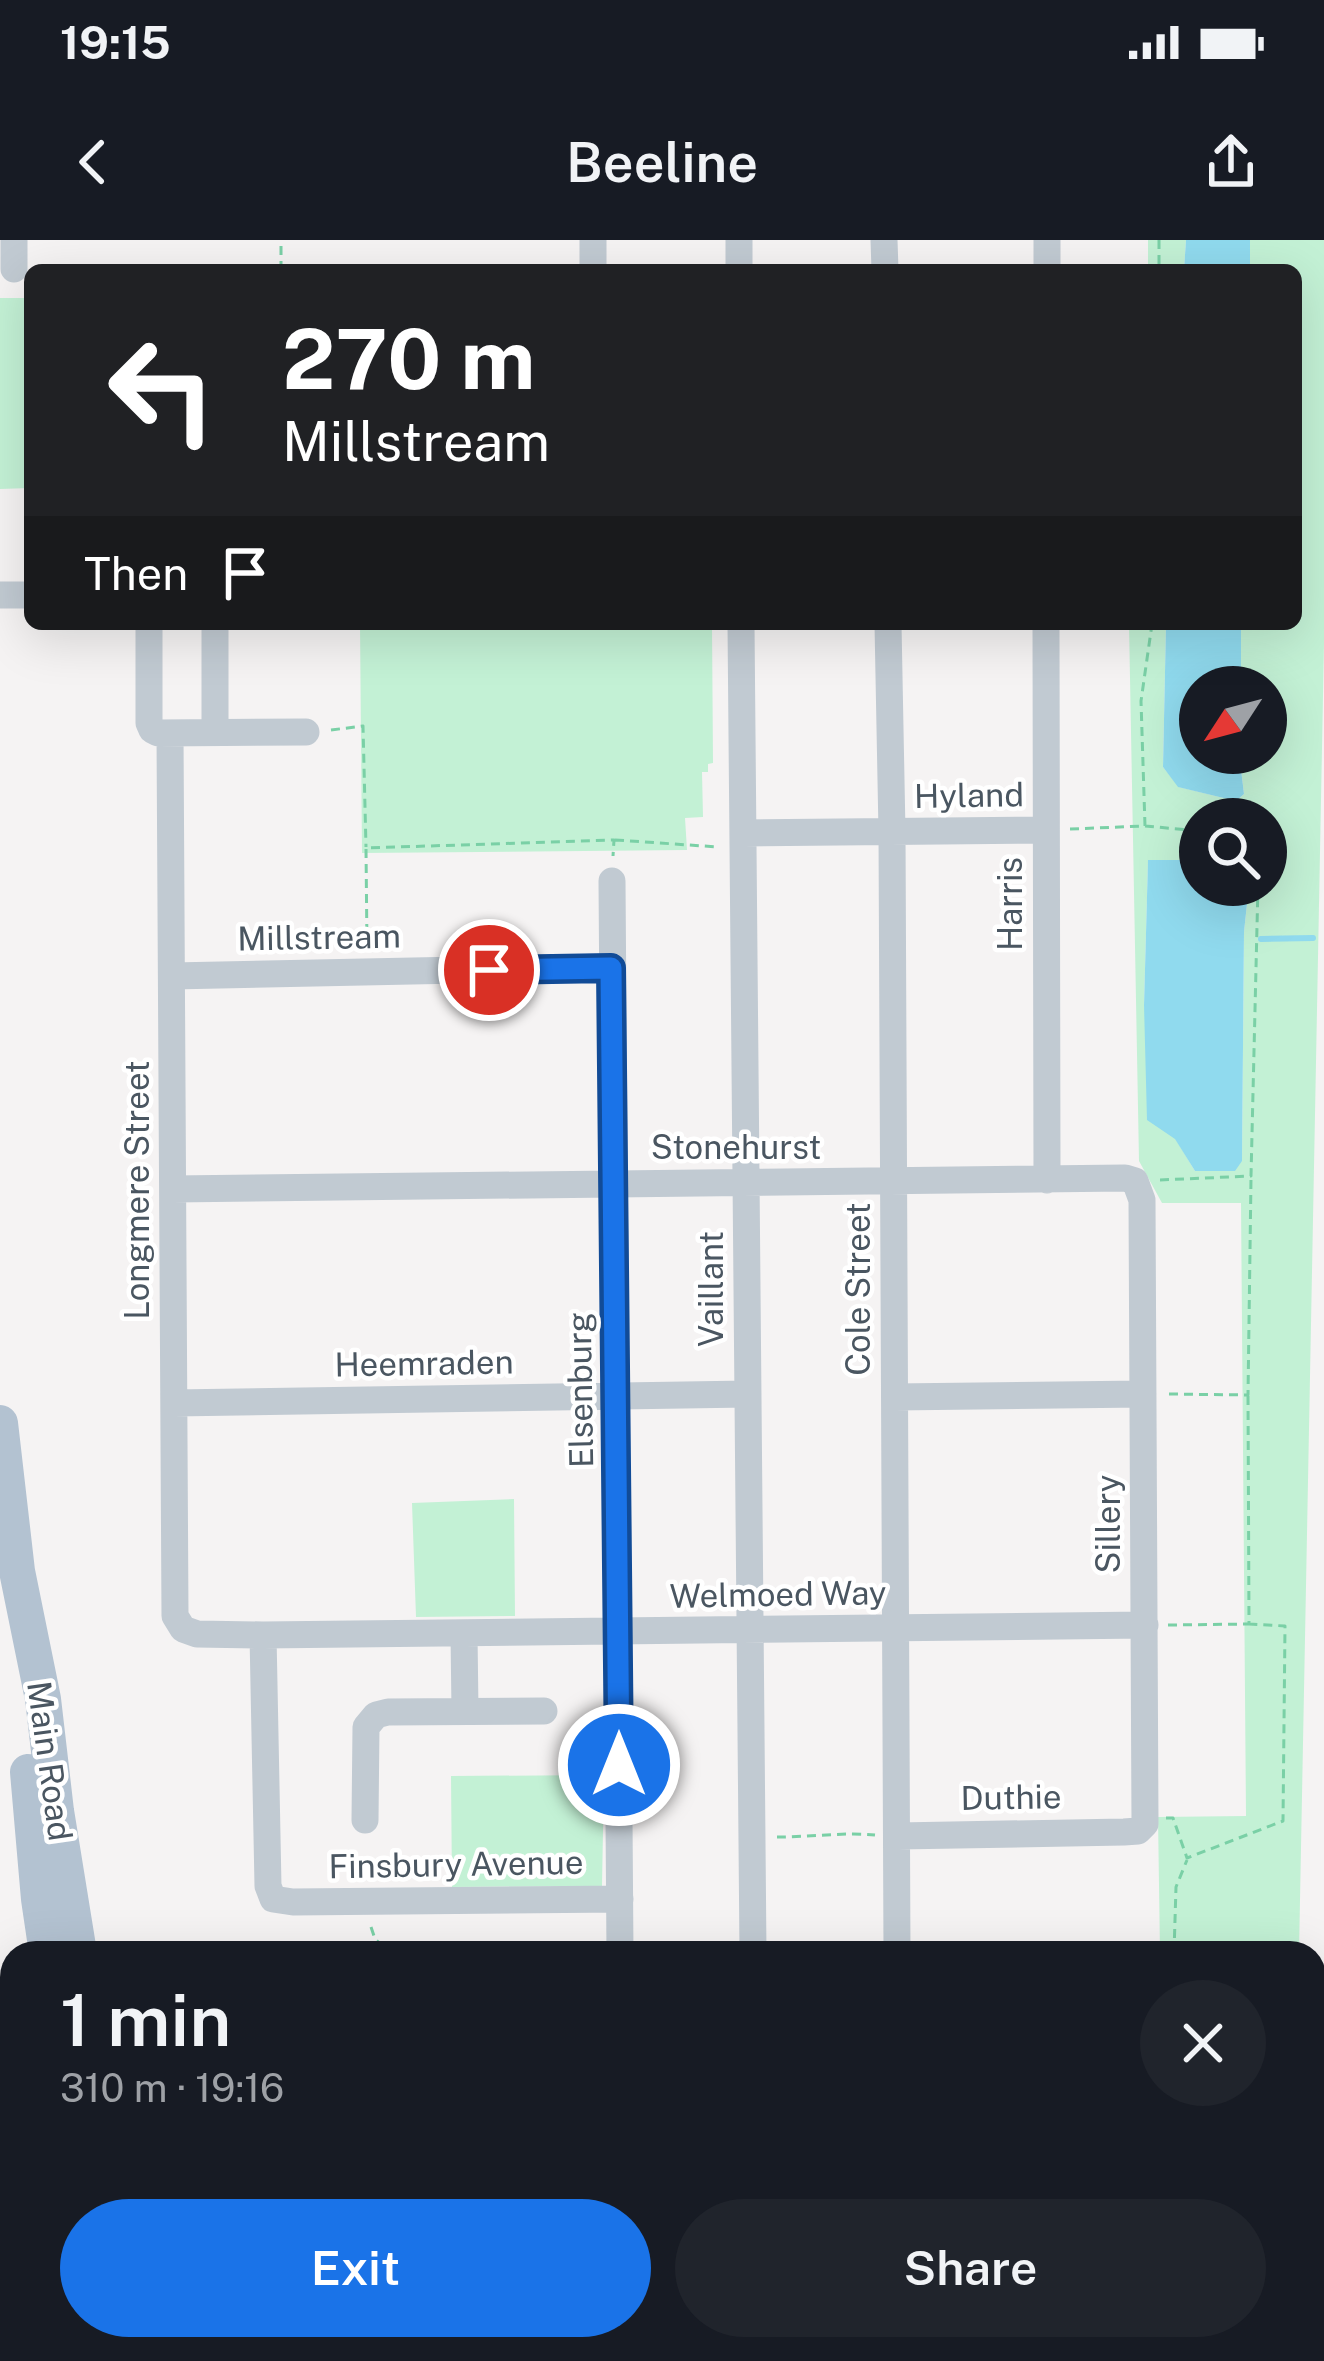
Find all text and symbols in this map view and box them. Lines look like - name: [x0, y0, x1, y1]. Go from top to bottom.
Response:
- text: 19:15: [60, 16, 171, 69]
- icon: back: [60, 129, 126, 195]
- icon: share: [1198, 129, 1264, 195]
- text: Beeline: [566, 131, 758, 194]
- text: 270 m: [282, 309, 535, 408]
- icon: left: [84, 312, 240, 468]
- text: Millstream: [282, 410, 550, 473]
- icon: arrive: [212, 540, 278, 606]
- text: Then: [84, 547, 188, 600]
- north arrow: [1179, 666, 1287, 774]
- map controls: [1179, 666, 1287, 906]
- street label: Hyland: [914, 775, 1024, 815]
- button: search: [1179, 798, 1287, 906]
- street label: Harris: [991, 857, 1029, 951]
- street label: Millstream: [237, 917, 401, 957]
- pin: [438, 919, 540, 1021]
- icon: arrive: [456, 937, 522, 1003]
- street label: Longmere Street: [118, 1060, 156, 1320]
- street label: Stonehurst: [651, 1128, 821, 1166]
- street label: Cole Street: [839, 1202, 877, 1376]
- street label: Vaillant: [692, 1231, 730, 1347]
- street label: Elsenburg: [560, 1312, 600, 1468]
- street label: Heemraden: [334, 1342, 514, 1384]
- street label: Sillery: [1089, 1475, 1127, 1573]
- street label: Welmoed Way: [669, 1573, 887, 1615]
- street label: Main Road: [20, 1679, 80, 1843]
- position arrow: [556, 1702, 682, 1828]
- street label: Duthie: [960, 1777, 1062, 1817]
- street label: Finsbury Avenue: [328, 1843, 584, 1885]
- text: 1 min: [60, 1978, 231, 2062]
- button: close: [1140, 1980, 1266, 2106]
- text: 310 m · 19:16: [60, 2065, 284, 2111]
- button: Exit: [60, 2199, 651, 2337]
- button: Share: [675, 2199, 1266, 2337]

